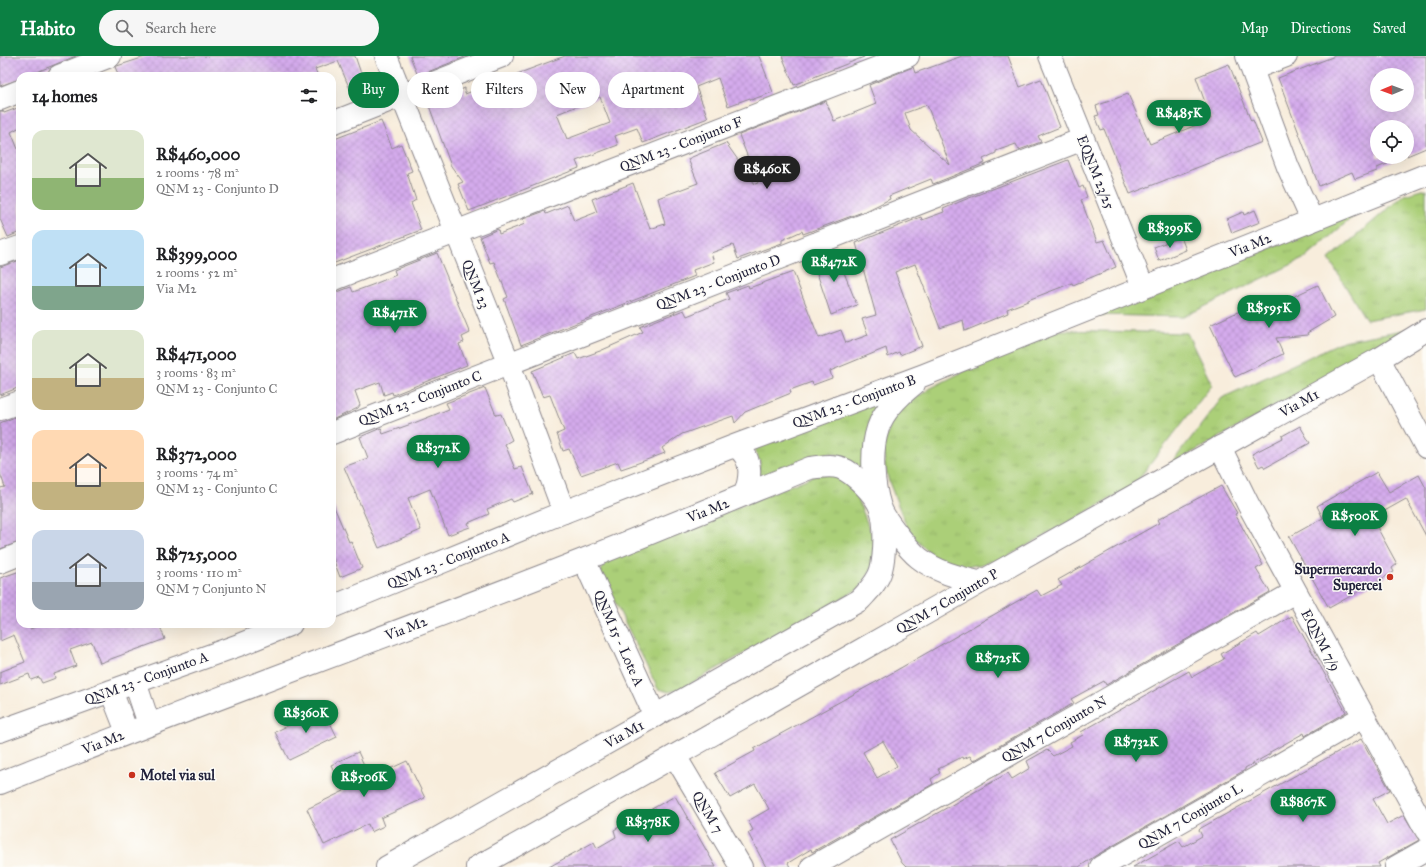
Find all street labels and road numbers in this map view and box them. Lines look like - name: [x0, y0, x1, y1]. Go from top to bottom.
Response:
- street label: QNM 23 - Conjunto F: [617, 113, 745, 176]
- street label: EQNM 23/25: [1073, 133, 1118, 212]
- street label: Via M2: [1226, 229, 1274, 262]
- street label: QNM 23 - Conjunto D: [653, 251, 783, 314]
- street label: QNM 23: [458, 257, 493, 311]
- street label: QNM 23 - Conjunto C: [356, 367, 484, 430]
- street label: QNM 23 - Conjunto B: [790, 371, 918, 432]
- street label: Via M1: [1276, 385, 1322, 422]
- street label: Via M2: [684, 494, 732, 527]
- street label: QNM 23 - Conjunto A: [385, 528, 512, 593]
- street label: QNM 7 Conjunto P: [893, 565, 1001, 638]
- street label: QNM 15 - Lote A: [590, 588, 648, 689]
- street label: EQNM 7/9: [1297, 606, 1344, 674]
- street label: Via M2: [382, 613, 430, 645]
- street label: QNM 23 - Conjunto A: [82, 648, 211, 709]
- street label: QNM 7 Conjunto N: [998, 692, 1110, 767]
- street label: Via M1: [601, 716, 647, 753]
- street label: Via M2: [79, 726, 127, 759]
- street label: QNM 7 Conjunto L: [1135, 779, 1246, 853]
- street label: QNM 7: [688, 788, 727, 837]

